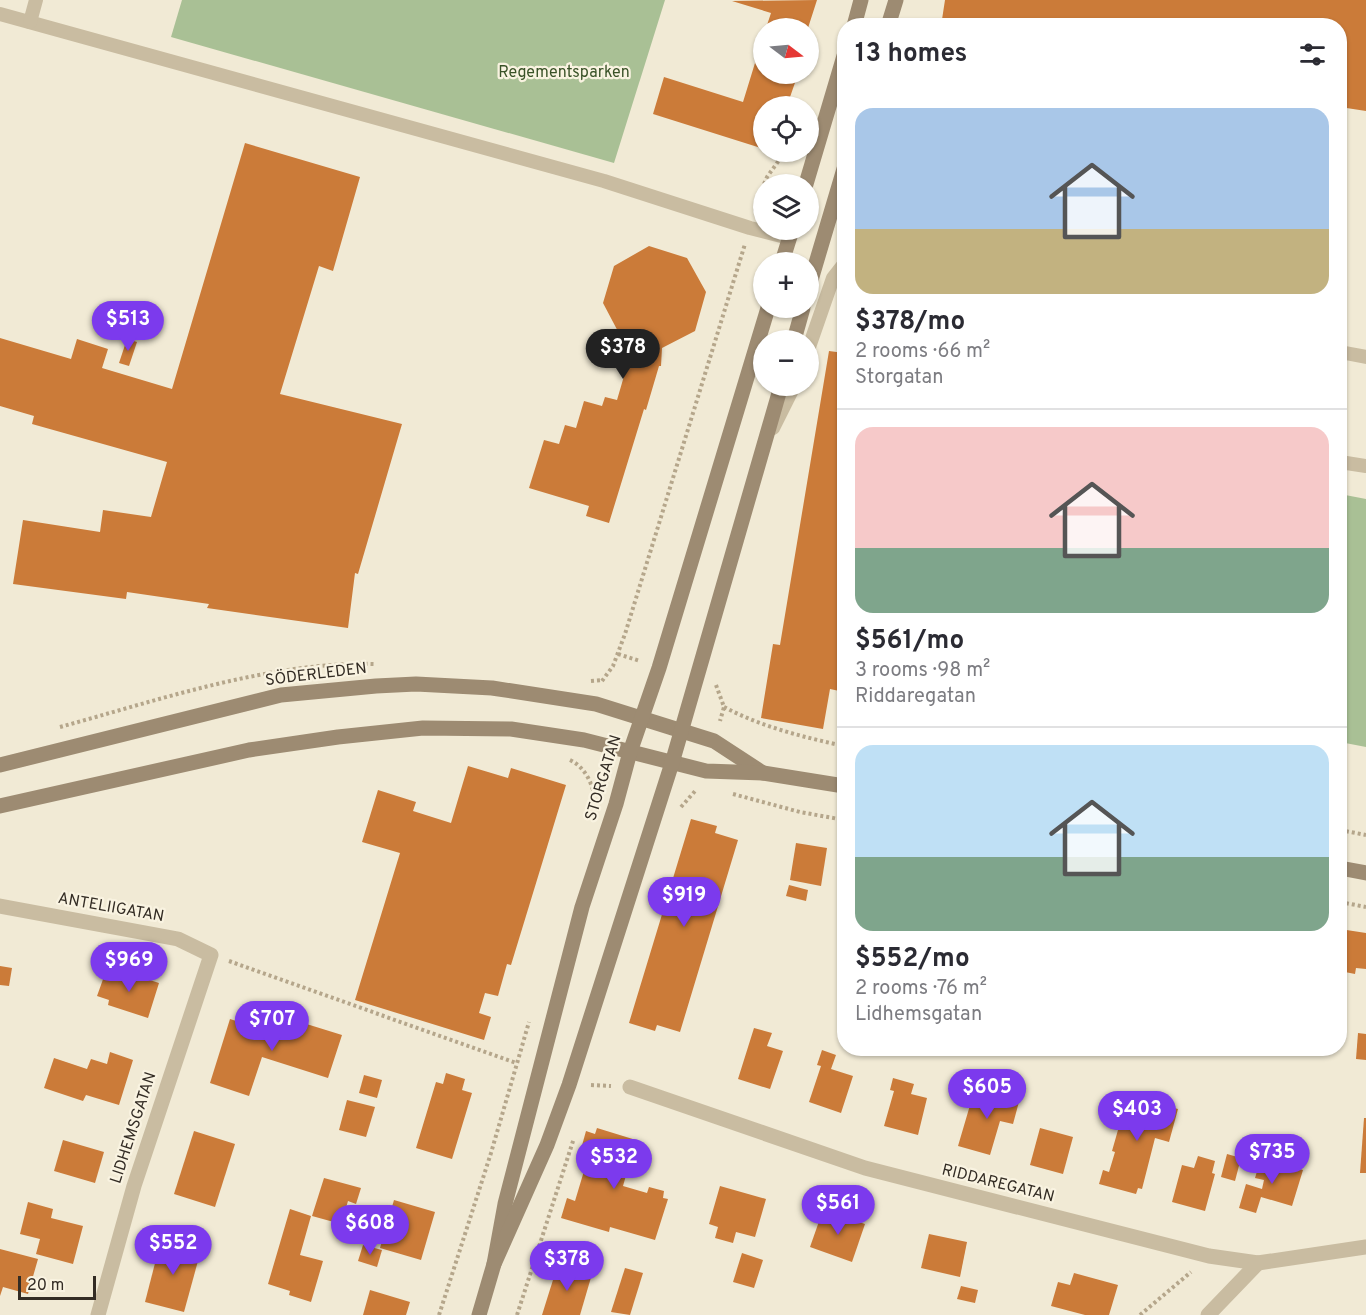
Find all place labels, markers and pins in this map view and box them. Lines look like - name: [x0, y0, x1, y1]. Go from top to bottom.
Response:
- pin: $513: [92, 301, 164, 352]
- pin: $378: [587, 329, 659, 380]
- pin: $919: [648, 877, 720, 928]
- pin: $969: [93, 942, 165, 993]
- pin: $707: [236, 1001, 308, 1052]
- pin: $605: [951, 1069, 1023, 1120]
- pin: $403: [1101, 1091, 1173, 1142]
- pin: $735: [1236, 1134, 1308, 1185]
- pin: $532: [578, 1139, 650, 1190]
- pin: $561: [802, 1185, 874, 1236]
- pin: $608: [334, 1205, 406, 1256]
- pin: $552: [137, 1225, 209, 1276]
- pin: $378: [531, 1241, 603, 1292]

